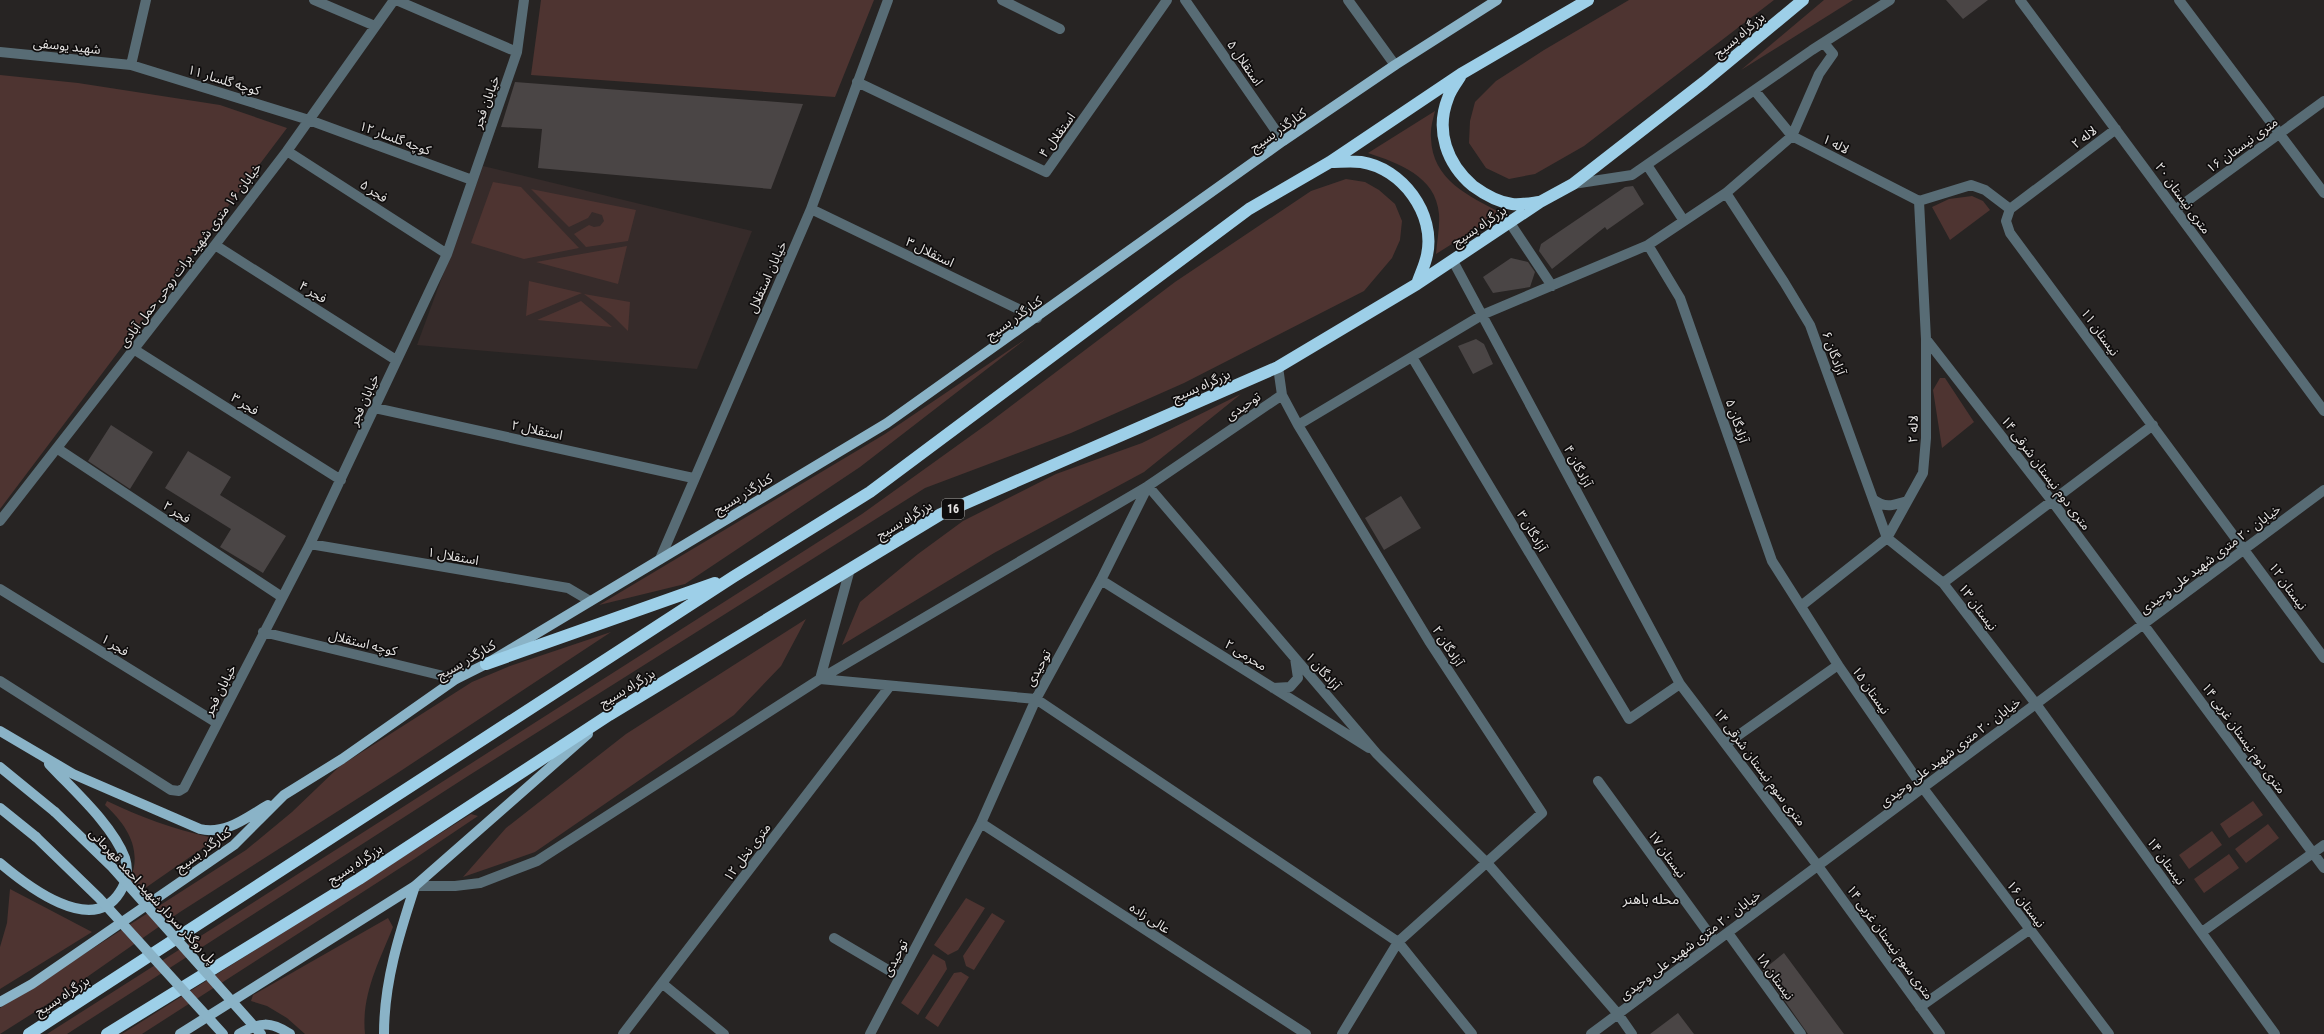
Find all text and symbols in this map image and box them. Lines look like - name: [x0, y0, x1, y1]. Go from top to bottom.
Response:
- street label: بزرگراه بسیج: [1710, 9, 1770, 63]
- street label: شهید یوسفی: [32, 35, 101, 58]
- street label: استقلال ۵: [1223, 37, 1266, 89]
- street label: کوچه گلسار ۱۱: [185, 62, 263, 100]
- street label: خیابان فجر: [469, 73, 503, 132]
- street label: کنارگذر بسیج: [1247, 105, 1311, 157]
- street label: استقلال ۴: [1036, 110, 1079, 161]
- street label: ۱۶ متری نیستان: [2203, 114, 2281, 177]
- street label: کوچه گلسار ۱۲: [356, 118, 433, 160]
- street label: لاله ۲: [2068, 123, 2100, 151]
- street label: لاله ۱: [1820, 131, 1852, 157]
- street label: ۲۰ متری نیستان: [2151, 159, 2214, 237]
- street label: خیابان ۱۶ متری شهید برات روحی حمل آبادی: [116, 160, 265, 351]
- street label: فجر ۵: [357, 177, 391, 205]
- street label: بزرگراه بسیج: [1449, 202, 1511, 252]
- street label: استقلال ۳: [903, 234, 957, 271]
- street label: خیابان استقلال: [745, 239, 791, 316]
- street label: فجر ۴: [296, 278, 330, 306]
- street label: کنارگذر بسیج: [983, 293, 1047, 345]
- street label: نیستان ۱۱: [2077, 305, 2122, 359]
- street label: آزادگان ۶: [1818, 329, 1849, 378]
- street label: بزرگراه بسیج: [1170, 366, 1234, 408]
- street label: خیابان فجر: [346, 372, 383, 429]
- street label: توحیدی: [1223, 389, 1264, 424]
- street label: فجر ۳: [228, 390, 262, 418]
- street label: آزادگان ۵: [1722, 397, 1752, 446]
- street label: ۱۴ متری دوم نیستان شرقی: [1997, 413, 2094, 534]
- street label: لاله ۲: [1905, 415, 1921, 443]
- street label: استقلال ۲: [510, 417, 564, 444]
- street label: آزادگان ۴: [1560, 442, 1596, 491]
- street label: کنارگذر بسیج: [711, 470, 777, 520]
- street label: فجر ۲: [160, 498, 194, 526]
- street label: بزرگراه بسیج: [873, 498, 936, 545]
- road number: 16: [942, 499, 964, 519]
- street label: خیابان ۲۰ متری شهید علی وحیدی: [2137, 501, 2284, 618]
- street label: آزادگان ۳: [1513, 508, 1551, 556]
- street label: استقلال ۱: [426, 544, 480, 569]
- street label: نیستان ۱۲: [2265, 559, 2310, 613]
- street label: نیستان ۱۳: [1955, 581, 2000, 634]
- street label: آزادگان ۲: [1429, 623, 1467, 671]
- street label: کوچه استقلال: [327, 627, 399, 661]
- street label: فجر ۱: [98, 631, 132, 659]
- street label: محرمی ۲: [1222, 636, 1270, 675]
- street label: کنارگذر بسیج: [434, 637, 500, 686]
- street label: توحیدی: [1022, 647, 1055, 689]
- street label: آزادگان ۱: [1302, 649, 1344, 695]
- street label: خیابان فجر: [200, 662, 240, 719]
- street label: نیستان ۱۵: [1848, 663, 1893, 717]
- street label: بزرگراه بسیج: [596, 666, 659, 713]
- street label: ۱۴ متری دوم نیستان غربی: [2197, 680, 2289, 798]
- street label: خیابان ۲۰ متری شهید علی وحیدی: [1877, 694, 2024, 811]
- street label: ۱۴ متری سوم نیستان شرقی: [1709, 705, 1809, 830]
- street label: ۱۲ متری نخل: [720, 820, 775, 885]
- street label: کنارگذر بسیج: [172, 824, 236, 878]
- street label: پل روگذر سردار شهید احمد قهرمانی: [85, 825, 220, 968]
- street label: نیستان ۱۷: [1644, 827, 1689, 881]
- street label: نیستان ۱۴: [2143, 834, 2188, 888]
- street label: بزرگراه بسیج: [325, 841, 387, 890]
- street label: نیستان ۱۶: [2003, 878, 2048, 931]
- street label: ۱۴ متری سوم نیستان غربی: [1842, 882, 1937, 1003]
- street label: خیابان ۲۰ متری شهید علی وحیدی: [1617, 887, 1764, 1004]
- district label: محله باهنر: [1622, 891, 1679, 908]
- street label: عالی زاده: [1126, 899, 1173, 938]
- street label: توحیدی: [879, 937, 912, 979]
- street label: نیستان ۱۸: [1752, 949, 1797, 1003]
- street label: بزرگراه بسیج: [32, 973, 94, 1022]

